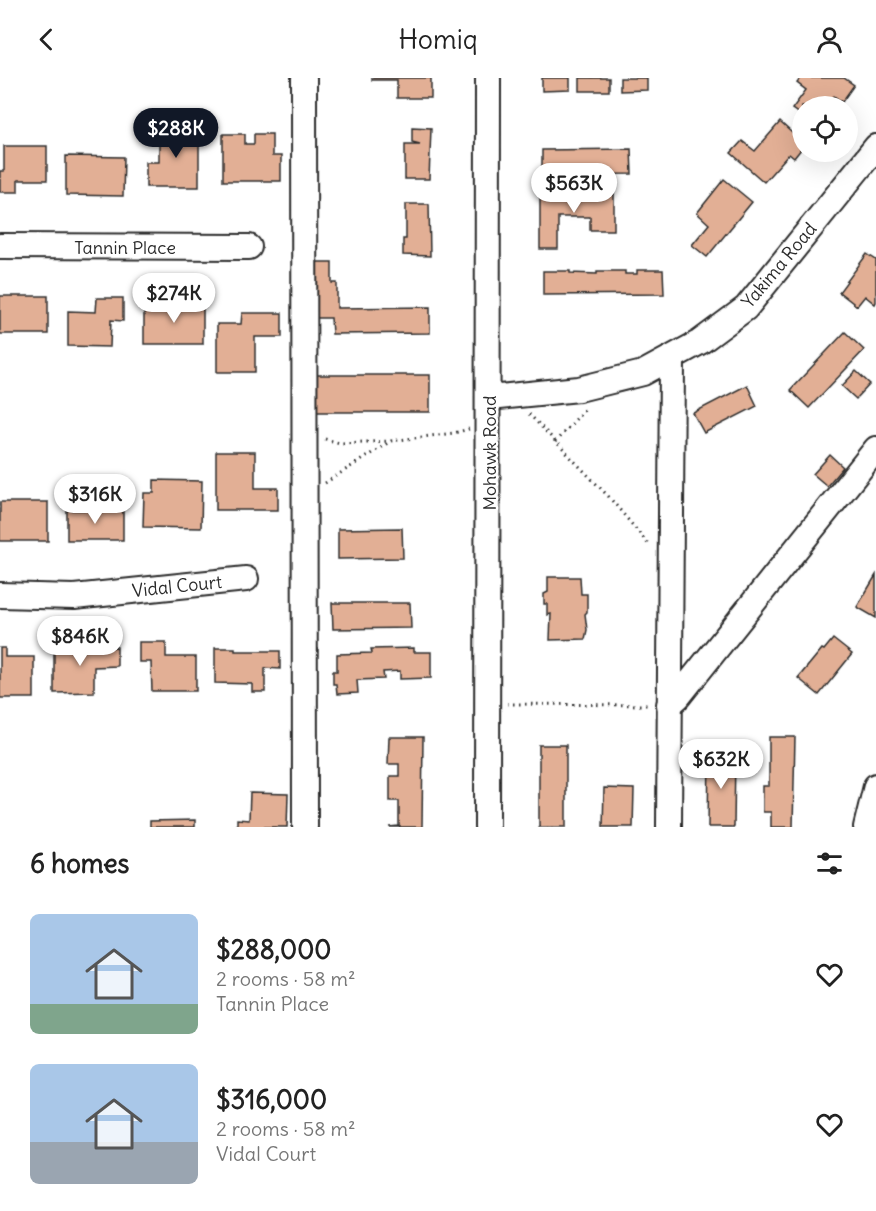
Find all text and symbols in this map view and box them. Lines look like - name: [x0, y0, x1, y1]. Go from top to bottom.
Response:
- text: Homiq: [398, 22, 478, 56]
- icon: back: [30, 23, 63, 56]
- icon: person: [813, 23, 846, 56]
- map controls: [792, 96, 858, 162]
- button: locate: [792, 96, 858, 162]
- pin: $288K: [134, 108, 218, 159]
- text: $288K: [147, 115, 205, 140]
- pin: $563K: [532, 163, 616, 214]
- text: $563K: [545, 170, 603, 195]
- street label: Yakima Road: [737, 217, 822, 313]
- street label: Tannin Place: [74, 236, 176, 259]
- pin: $274K: [132, 273, 216, 324]
- text: $274K: [146, 280, 202, 305]
- street label: Mohawk Road: [478, 395, 501, 511]
- pin: $316K: [53, 474, 137, 525]
- text: $316K: [68, 481, 122, 506]
- street label: Vidal Court: [131, 570, 223, 602]
- pin: $846K: [38, 616, 122, 667]
- text: $846K: [51, 623, 109, 648]
- pin: $632K: [679, 739, 763, 790]
- text: $632K: [692, 746, 750, 771]
- text: 6 homes: [30, 847, 129, 880]
- icon: filters: [813, 847, 846, 880]
- text: $288,000: [216, 933, 331, 966]
- icon: home: [78, 938, 150, 1010]
- icon: heart: [813, 958, 846, 991]
- text: 2 rooms · 58 m²: [216, 966, 356, 991]
- text: Tannin Place: [216, 991, 329, 1016]
- text: $316,000: [216, 1083, 327, 1116]
- icon: home: [78, 1088, 150, 1160]
- icon: heart: [813, 1108, 846, 1141]
- text: 2 rooms · 58 m²: [216, 1116, 356, 1141]
- text: Vidal Court: [216, 1141, 316, 1166]

